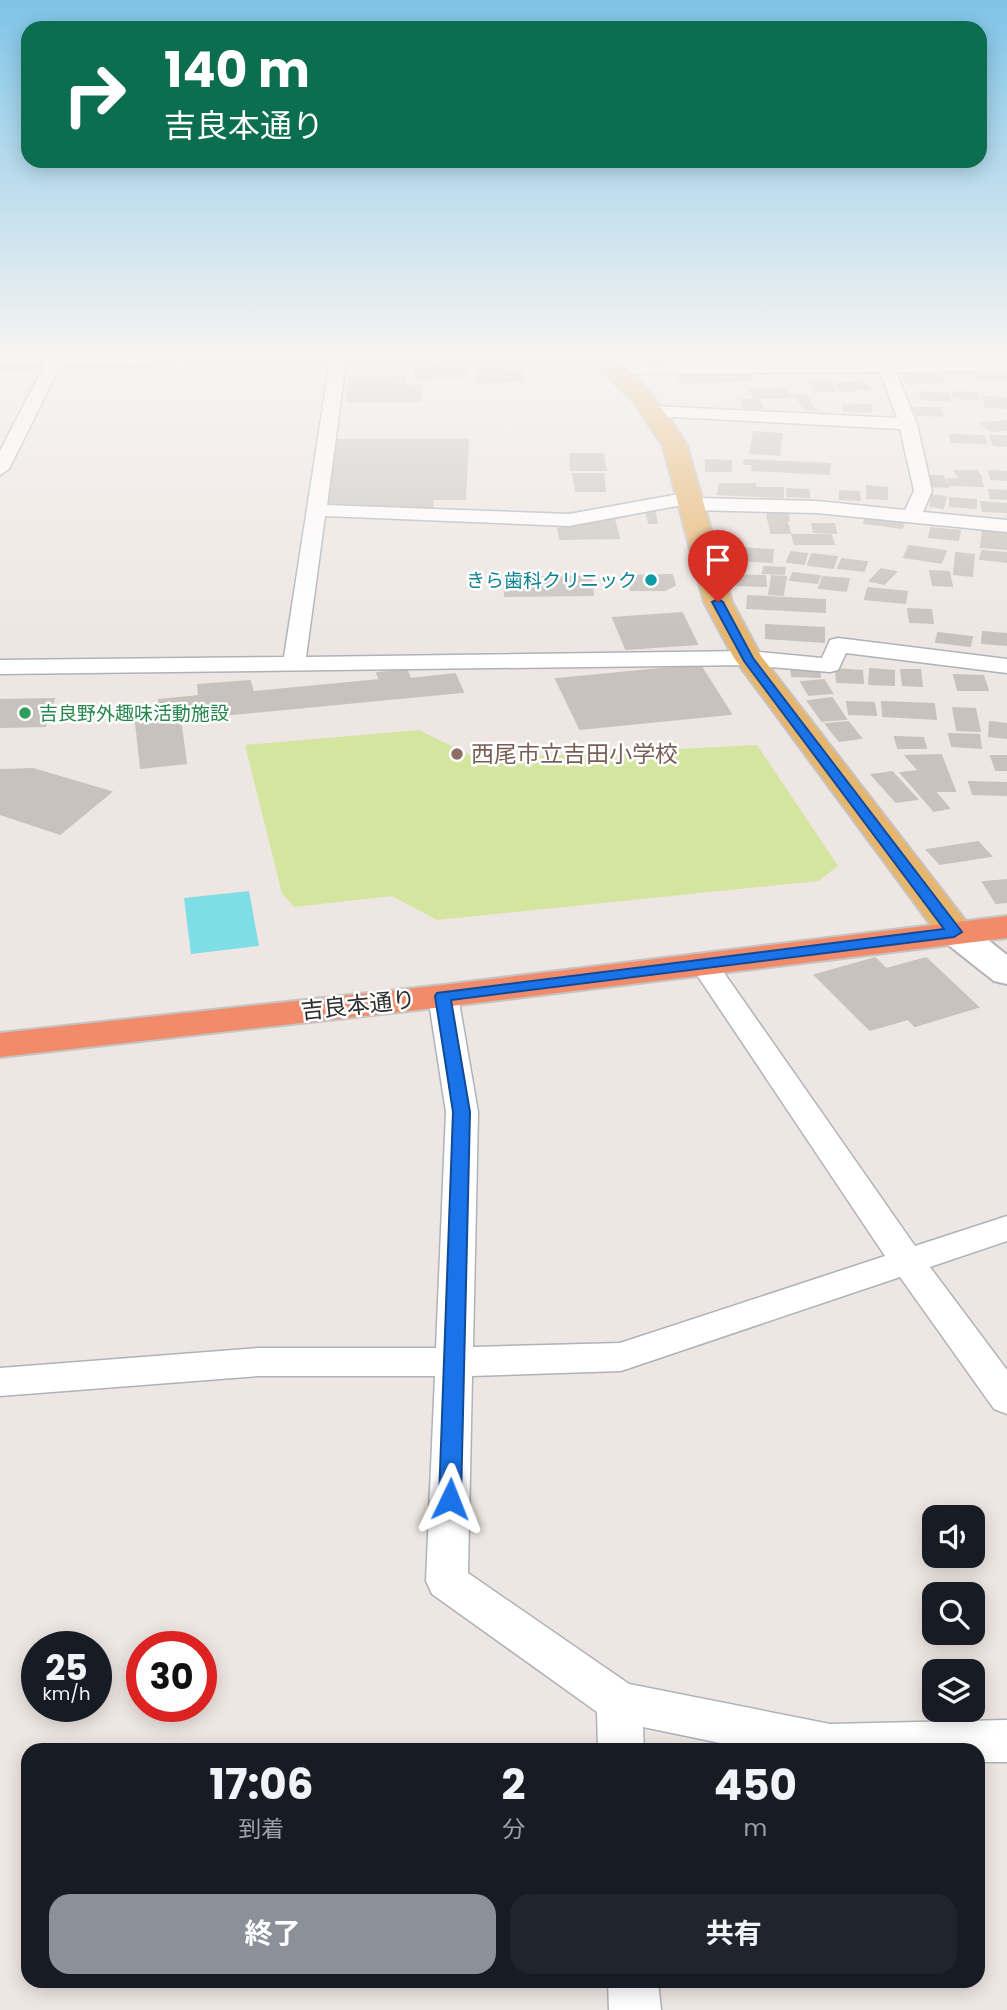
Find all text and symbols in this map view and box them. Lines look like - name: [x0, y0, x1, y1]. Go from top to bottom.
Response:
- text: 140 m: [164, 36, 310, 104]
- icon: right: [49, 49, 140, 140]
- text: 吉良本通り: [164, 103, 324, 148]
- pin: [688, 530, 748, 602]
- icon: arrive: [699, 541, 737, 579]
- place label: きら歯科クリニック: [466, 567, 637, 594]
- marker: きら歯科クリニック: [643, 572, 659, 588]
- place label: 吉良野外趣味活動施設: [39, 700, 229, 727]
- marker: 吉良野外趣味活動施設: [17, 705, 33, 721]
- place label: 西尾市立吉田小学校: [471, 738, 678, 770]
- marker: 西尾市立吉田小学校: [449, 746, 465, 762]
- street label: 吉良本通り: [299, 983, 417, 1027]
- position arrow: [413, 1462, 487, 1536]
- map controls: [922, 1505, 985, 1722]
- button: sound: [922, 1505, 985, 1568]
- button: search: [922, 1582, 985, 1645]
- speed limit sign: 30: [126, 1631, 217, 1722]
- text: 25: [45, 1643, 88, 1692]
- button: layers: [922, 1659, 985, 1722]
- text: km/h: [43, 1681, 90, 1706]
- text: 17:06: [209, 1755, 313, 1814]
- text: 2: [502, 1755, 526, 1814]
- text: 450: [714, 1756, 797, 1815]
- text: m: [743, 1812, 767, 1844]
- text: 到着: [238, 1813, 284, 1845]
- text: 分: [502, 1813, 525, 1845]
- button: 終了: [49, 1894, 496, 1974]
- button: 共有: [510, 1894, 957, 1974]

